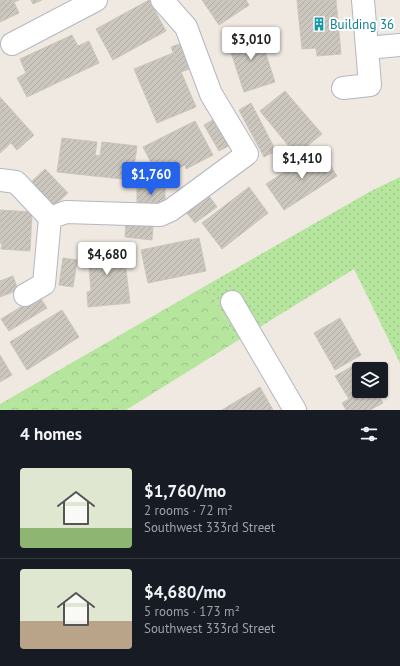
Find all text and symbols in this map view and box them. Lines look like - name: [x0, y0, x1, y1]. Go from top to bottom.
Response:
- building icon: Building 36: [311, 16, 327, 32]
- place label: Building 36: [330, 16, 394, 33]
- pin: $3,010: [218, 27, 284, 61]
- text: $3,010: [231, 31, 271, 48]
- pin: $1,410: [269, 146, 335, 180]
- text: $1,410: [282, 150, 322, 167]
- pin: $1,760: [118, 162, 184, 196]
- text: $1,760: [131, 166, 171, 183]
- pin: $4,680: [74, 242, 140, 276]
- text: $4,680: [87, 246, 127, 263]
- map controls: [352, 362, 388, 398]
- button: layers: [352, 362, 388, 398]
- text: 4 homes: [20, 423, 82, 445]
- icon: filters: [358, 423, 380, 445]
- text: $1,760/mo: [144, 480, 226, 502]
- icon: home: [52, 484, 100, 532]
- text: 2 rooms · 72 m²: [144, 502, 233, 519]
- text: Southwest 333rd Street: [144, 519, 275, 536]
- text: $4,680/mo: [144, 581, 226, 603]
- icon: home: [52, 585, 100, 633]
- text: 5 rooms · 173 m²: [144, 603, 240, 620]
- text: Southwest 333rd Street: [144, 620, 275, 637]

